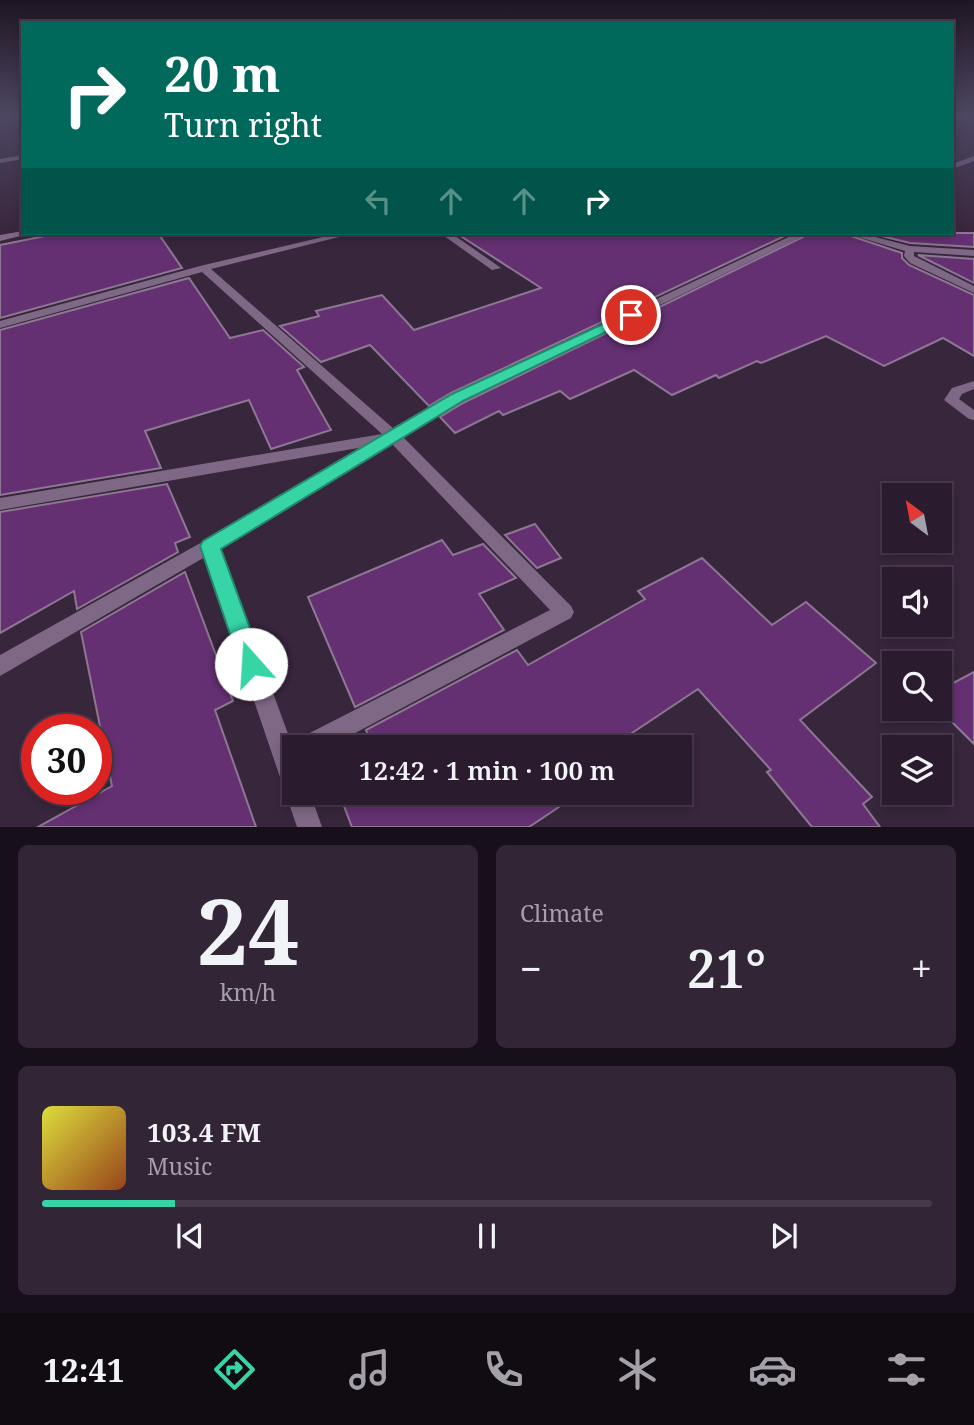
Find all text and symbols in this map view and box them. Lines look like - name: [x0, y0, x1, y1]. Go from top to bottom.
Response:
- text: 20 m: [164, 40, 280, 106]
- icon: right: [49, 49, 140, 140]
- text: Turn right: [164, 103, 322, 146]
- icon: left: [359, 182, 397, 220]
- icon: ahead: [432, 182, 470, 220]
- icon: ahead: [505, 182, 543, 220]
- icon: right: [578, 182, 616, 220]
- pin: [601, 285, 661, 345]
- icon: arrive: [612, 296, 650, 334]
- north arrow: [882, 483, 952, 553]
- map controls: [882, 483, 952, 805]
- button: sound: [882, 567, 952, 637]
- position arrow: [214, 627, 288, 701]
- button: search: [882, 651, 952, 721]
- speed limit sign: 30: [21, 714, 112, 805]
- button: layers: [882, 735, 952, 805]
- text: 12:42 · 1 min · 100 m: [359, 752, 615, 788]
- text: 24: [197, 868, 299, 992]
- text: Climate: [520, 897, 604, 929]
- text: 21°: [687, 932, 766, 1003]
- text: −: [520, 942, 542, 994]
- text: +: [911, 942, 932, 994]
- text: km/h: [220, 976, 276, 1008]
- text: 103.4 FM: [147, 1114, 261, 1150]
- text: Music: [147, 1150, 212, 1182]
- icon: previous: [171, 1217, 209, 1255]
- icon: pause: [468, 1217, 506, 1255]
- icon: next: [765, 1217, 803, 1255]
- icon: directions: [210, 1345, 259, 1394]
- icon: music: [345, 1345, 394, 1394]
- icon: phone: [479, 1345, 528, 1394]
- icon: climate: [613, 1345, 662, 1394]
- icon: car: [748, 1345, 797, 1394]
- icon: filters: [882, 1345, 931, 1394]
- text: 12:41: [43, 1348, 125, 1391]

